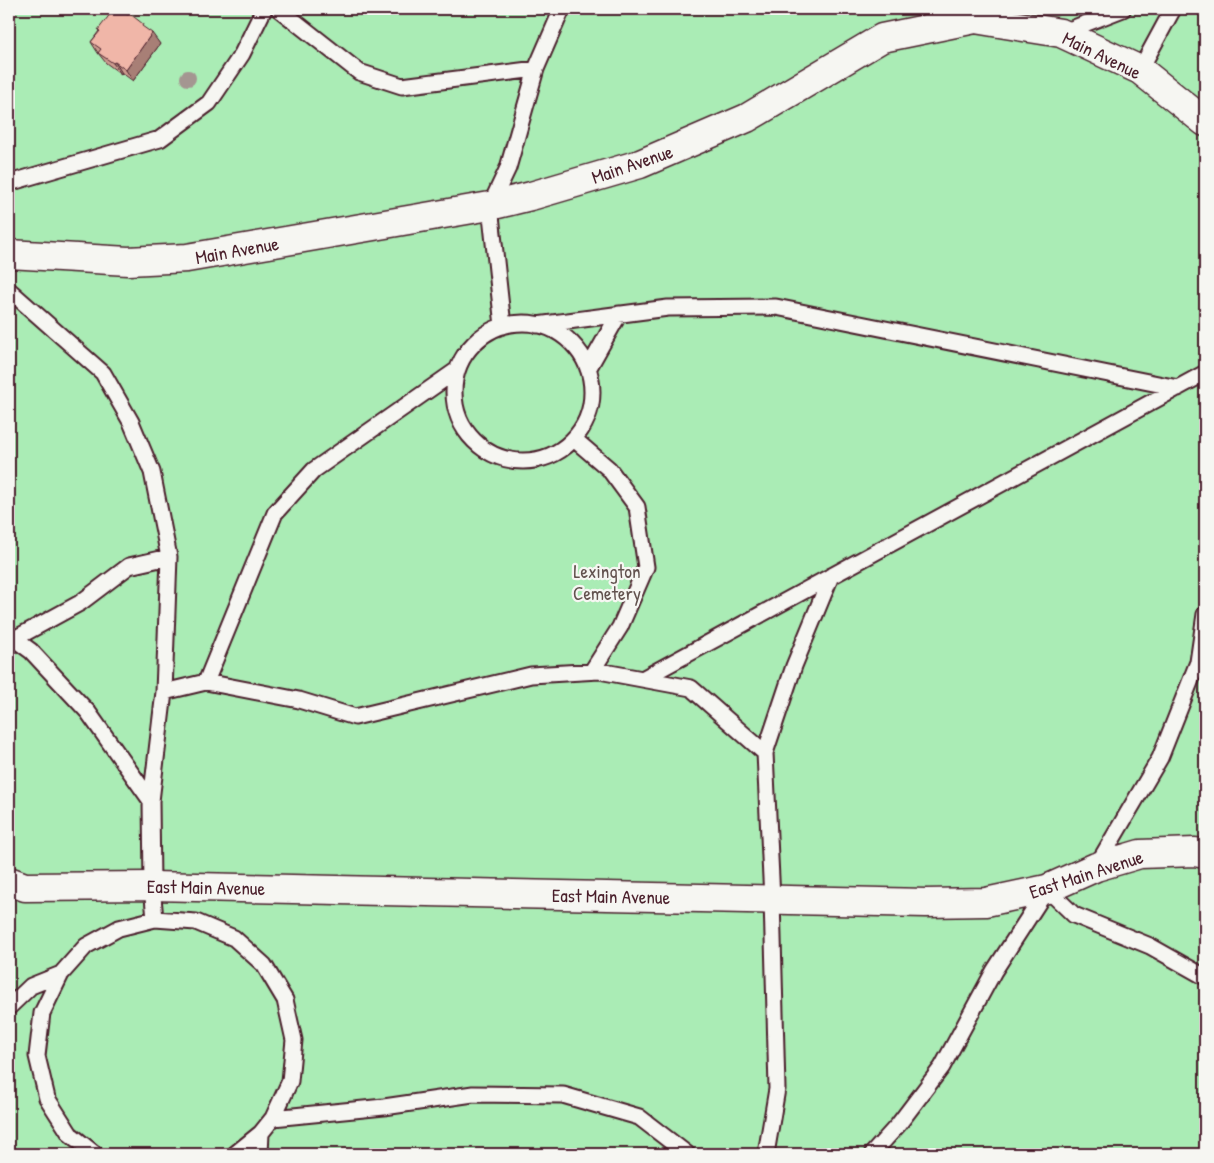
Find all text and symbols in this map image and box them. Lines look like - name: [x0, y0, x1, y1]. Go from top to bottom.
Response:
- street label: Main Avenue: [1058, 25, 1146, 85]
- street label: Main Avenue: [588, 138, 676, 190]
- street label: Main Avenue: [193, 230, 281, 270]
- park label: Lexington Cemetery: [573, 558, 641, 606]
- street label: East Main Avenue: [1026, 843, 1147, 905]
- street label: East Main Avenue: [147, 873, 266, 901]
- street label: East Main Avenue: [552, 882, 671, 910]

